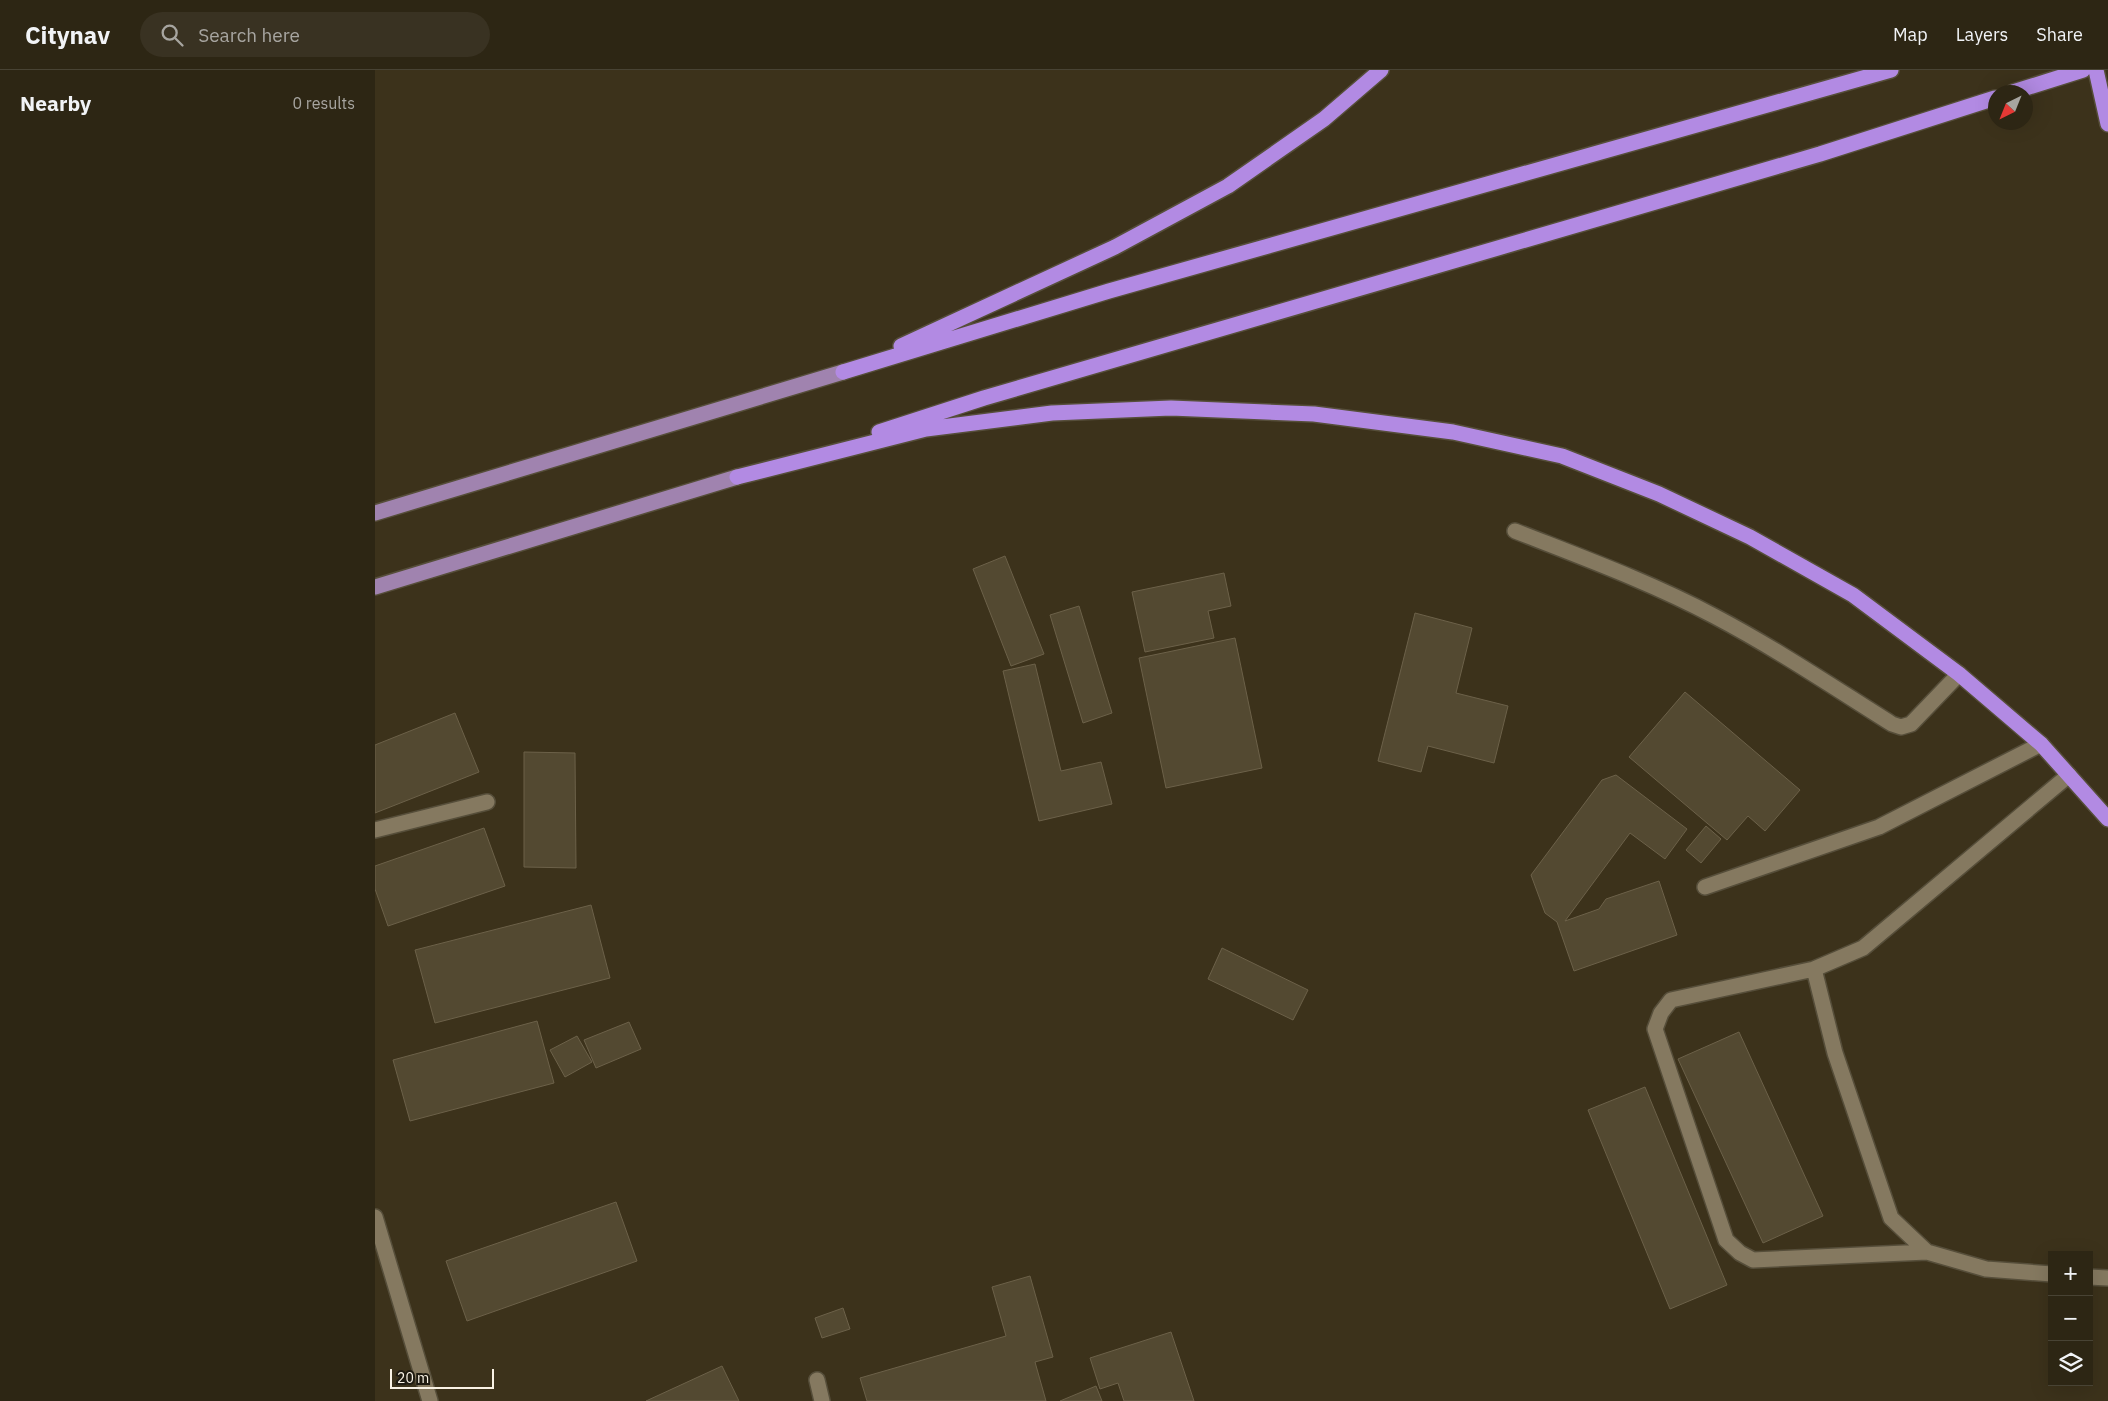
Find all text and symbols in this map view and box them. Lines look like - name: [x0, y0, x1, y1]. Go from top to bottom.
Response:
- search box: [140, 12, 490, 57]
- text: Citynav: [25, 19, 110, 51]
- icon: search: [158, 21, 186, 49]
- text: Search here: [198, 23, 300, 47]
- text: Map: [1893, 23, 1928, 46]
- text: Layers: [1956, 23, 2008, 46]
- text: Share: [2036, 23, 2083, 46]
- north arrow: [1988, 85, 2033, 130]
- text: Nearby: [20, 89, 91, 117]
- text: 0 results: [292, 93, 355, 113]
- map controls: [2048, 1251, 2093, 1386]
- button: +: [2048, 1251, 2093, 1296]
- button: −: [2048, 1296, 2093, 1341]
- button: layers: [2048, 1341, 2093, 1386]
- scale bar: [390, 1366, 494, 1389]
- text: 20 m: [397, 1369, 429, 1387]

